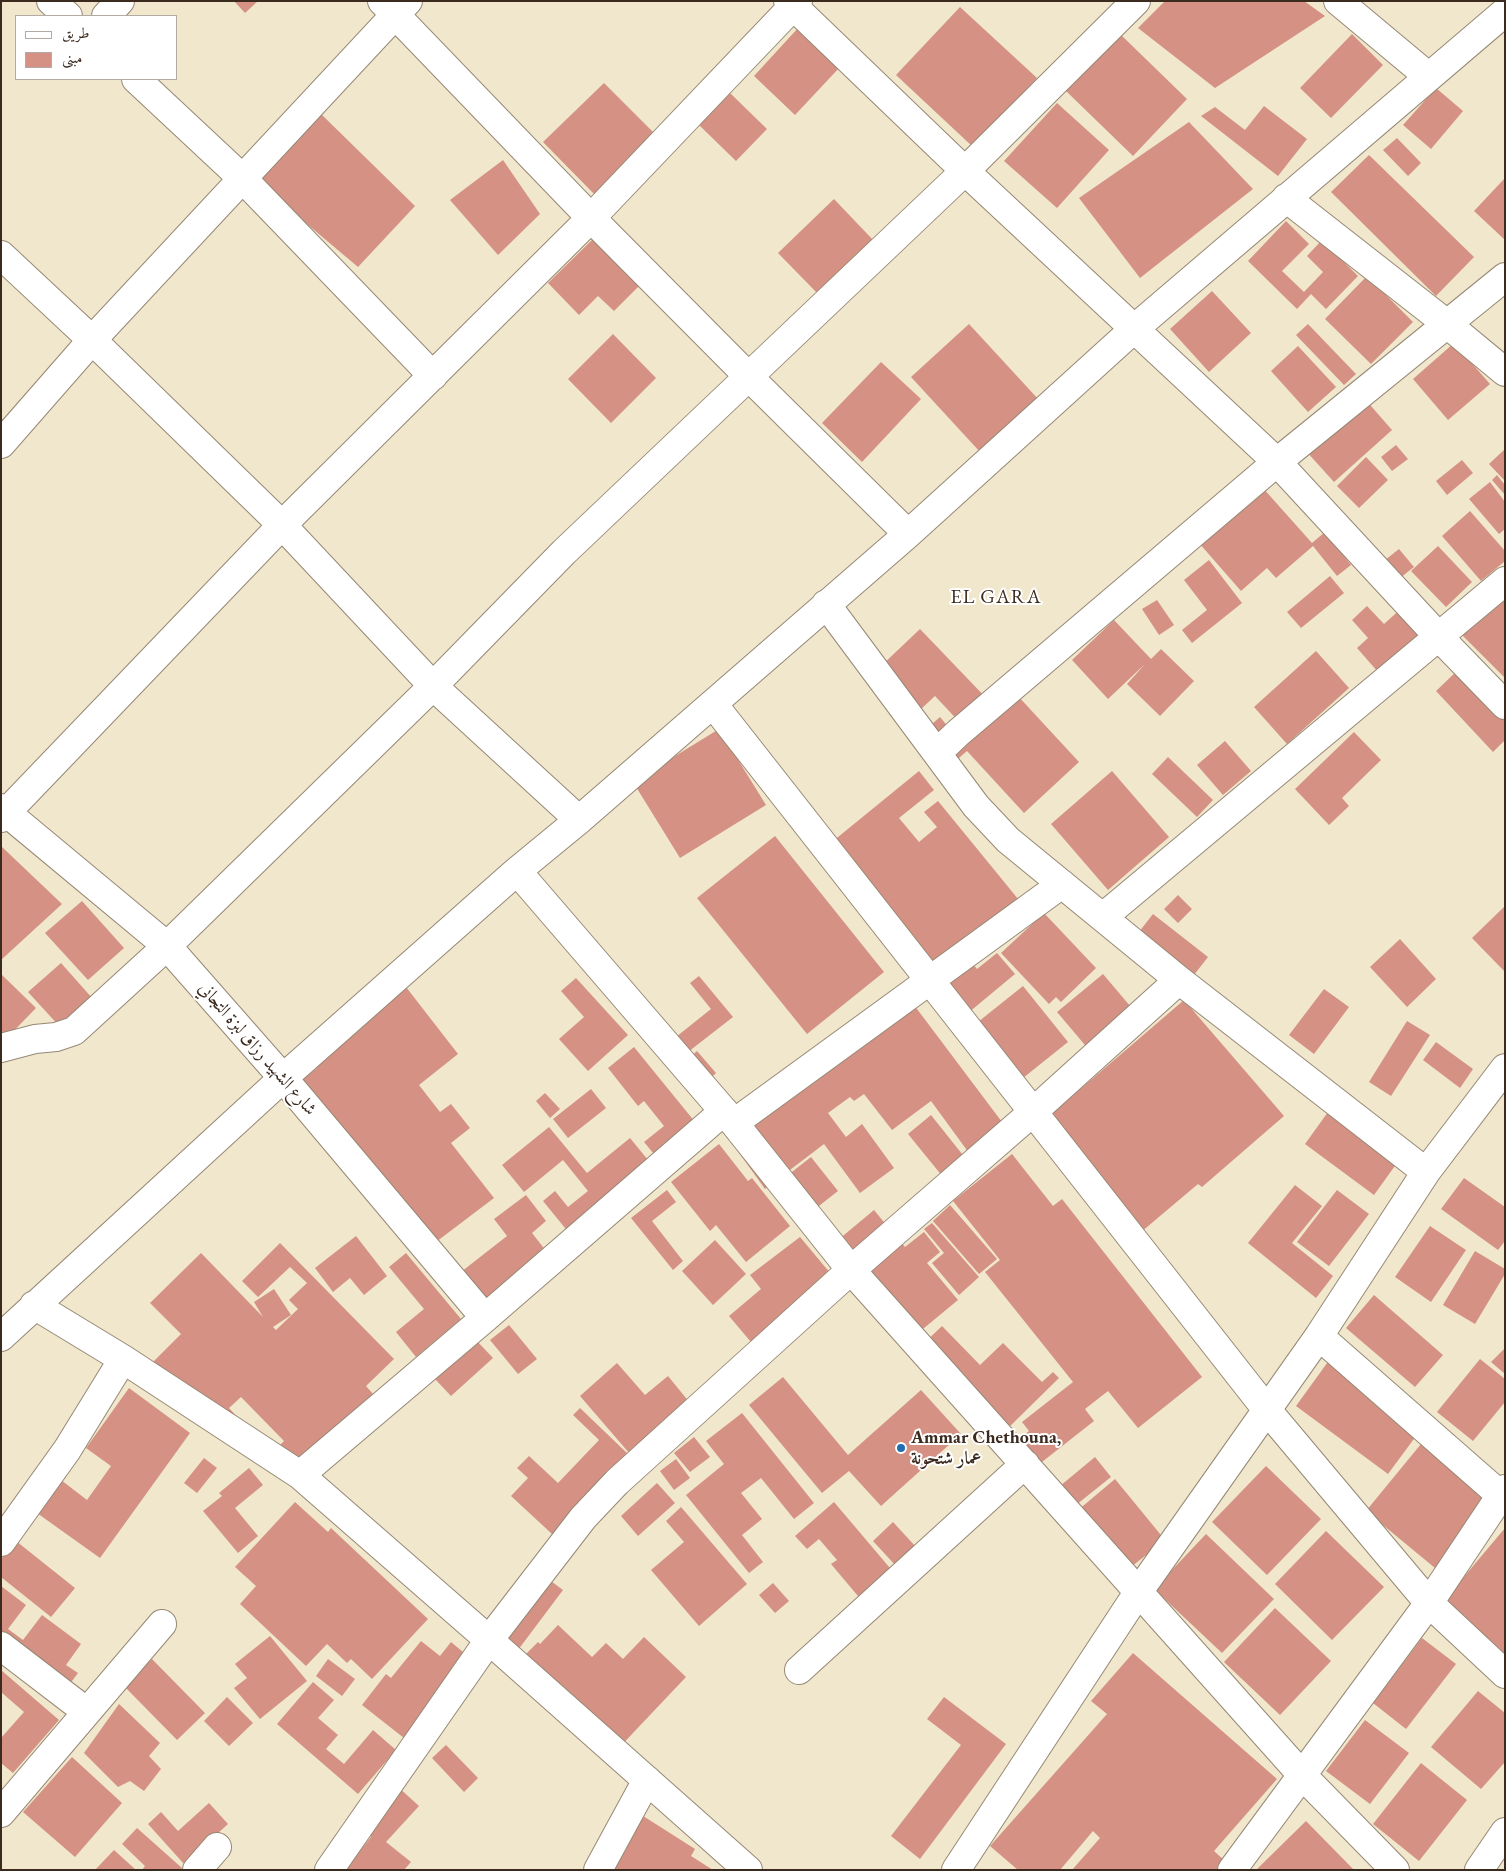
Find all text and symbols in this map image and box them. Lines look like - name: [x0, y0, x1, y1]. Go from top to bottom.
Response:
- legend: [15, 15, 178, 80]
- text: طريق: [62, 23, 89, 42]
- text: مبنى: [62, 48, 82, 67]
- district label: EL GARA: [949, 586, 1043, 610]
- street label: شارع الشهيد رزاق لبزة التجاني: [193, 978, 321, 1120]
- place label: Ammar Chethouna, عمار شتحونة: [911, 1427, 1061, 1470]
- marker: Ammar Chethouna, عمار شتحونة: [895, 1442, 907, 1454]

